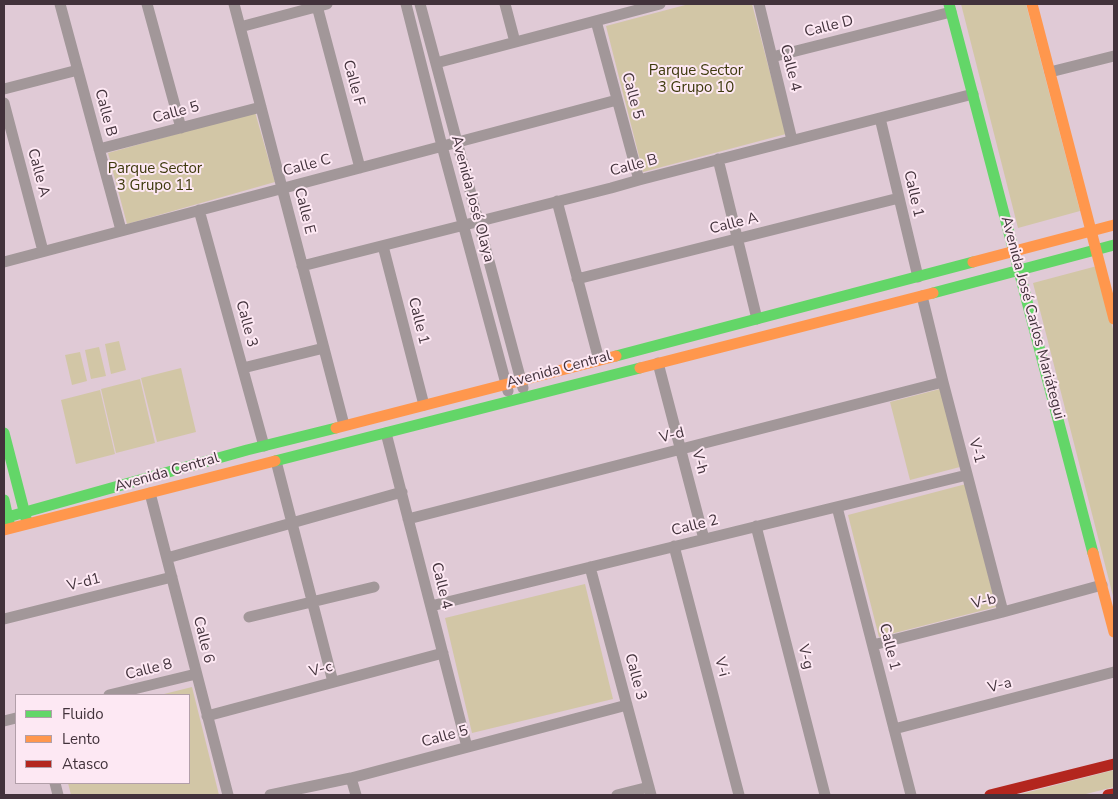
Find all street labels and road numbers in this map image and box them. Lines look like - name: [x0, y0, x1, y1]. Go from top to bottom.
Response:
- street label: Calle D: [803, 12, 855, 42]
- street label: Calle 4: [776, 43, 804, 93]
- street label: Calle F: [338, 58, 368, 108]
- street label: Calle 5: [617, 71, 647, 121]
- street label: Calle B: [90, 87, 120, 139]
- street label: Calle 5: [151, 98, 201, 128]
- street label: Avenida José Olaya: [446, 134, 498, 264]
- street label: Calle A: [23, 147, 53, 199]
- street label: Calle C: [281, 151, 333, 181]
- street label: Calle B: [608, 151, 660, 181]
- street label: Calle 1: [899, 169, 927, 219]
- street label: Calle E: [290, 186, 318, 236]
- street label: Calle A: [708, 209, 760, 239]
- street label: Avenida José Carlos Mariátegui: [996, 215, 1068, 421]
- street label: Calle 1: [404, 296, 432, 346]
- street label: Calle 3: [231, 299, 261, 349]
- street label: Avenida Central: [505, 347, 613, 393]
- street label: V-d: [658, 424, 686, 448]
- street label: V-1: [964, 437, 988, 465]
- street label: V-h: [687, 448, 711, 476]
- street label: Avenida Central: [113, 450, 221, 496]
- street label: Calle 2: [670, 512, 720, 540]
- street label: Calle 4: [427, 561, 455, 611]
- street label: V-d1: [65, 570, 103, 596]
- street label: V-b: [970, 590, 998, 614]
- street label: Calle 6: [189, 615, 217, 665]
- street label: Calle 1: [875, 622, 903, 672]
- street label: V-g: [793, 643, 817, 671]
- street label: Calle 3: [620, 652, 650, 702]
- street label: V-i: [710, 655, 732, 679]
- street label: Calle 8: [124, 656, 174, 684]
- street label: V-c: [307, 658, 335, 682]
- street label: V-a: [986, 674, 1014, 698]
- street label: Calle 5: [420, 722, 470, 752]

